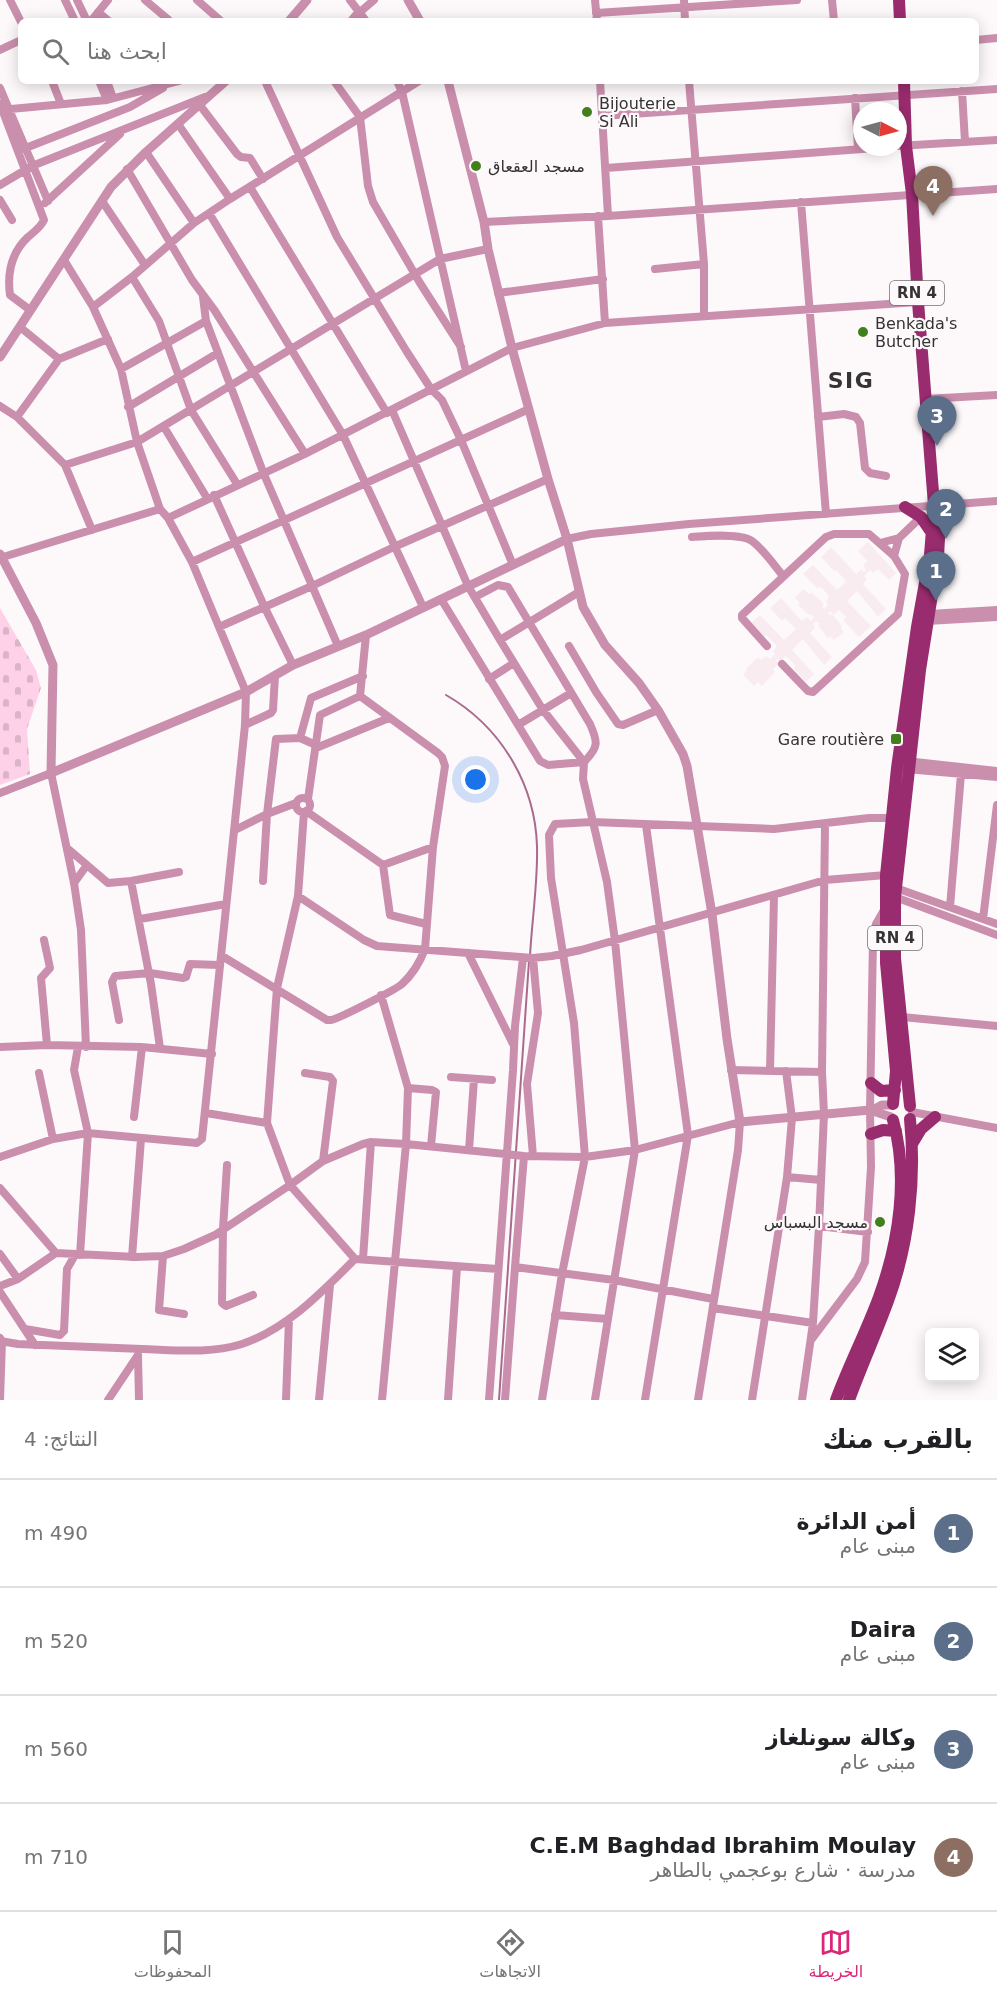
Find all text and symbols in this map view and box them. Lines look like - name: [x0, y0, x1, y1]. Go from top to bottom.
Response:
- search box: [18, 18, 979, 84]
- icon: search: [39, 35, 72, 68]
- text: ابحث هنا: [87, 39, 167, 64]
- place label: Bijouterie Si Ali: [599, 94, 676, 131]
- north arrow: [853, 102, 907, 156]
- marker: Bijouterie Si Ali: [580, 105, 594, 119]
- place label: مسجد العقعاق: [488, 157, 585, 176]
- marker: مسجد العقعاق: [469, 159, 483, 173]
- pin: 4: [914, 166, 952, 216]
- road number: RN 4: [890, 281, 944, 305]
- place label: Benkada's Butcher: [875, 314, 957, 351]
- marker: Benkada's Butcher: [856, 325, 870, 339]
- district label: SIG: [828, 368, 874, 393]
- pin: 3: [918, 396, 956, 446]
- pin: 2: [926, 490, 966, 539]
- pin: 1: [916, 552, 956, 601]
- place label: Gare routière: [778, 730, 884, 749]
- marker: Gare routière: [889, 732, 903, 746]
- your location: [461, 765, 490, 794]
- road number: RN 4: [868, 926, 922, 950]
- place label: مسجد البسباس: [764, 1213, 868, 1232]
- marker: مسجد البسباس: [873, 1215, 887, 1229]
- map controls: [925, 1328, 979, 1382]
- button: layers: [925, 1328, 979, 1382]
- text: بالقرب منك: [823, 1424, 973, 1454]
- text: النتائج: 4: [24, 1427, 98, 1451]
- text: أمن الدائرة: [796, 1509, 916, 1534]
- text: 490 m: [24, 1521, 88, 1545]
- text: 1: [947, 1521, 960, 1545]
- text: مبنى عام: [840, 1534, 916, 1558]
- text: Daira: [850, 1617, 916, 1642]
- text: 520 m: [24, 1629, 88, 1653]
- text: 2: [947, 1629, 960, 1653]
- text: مبنى عام: [840, 1642, 916, 1666]
- text: وكالة سونلغاز: [766, 1725, 916, 1750]
- text: 560 m: [24, 1737, 88, 1761]
- text: 3: [947, 1737, 960, 1761]
- text: مبنى عام: [840, 1750, 916, 1774]
- text: C.E.M Baghdad Ibrahim Moulay: [529, 1833, 916, 1858]
- text: 710 m: [24, 1845, 88, 1869]
- text: 4: [947, 1845, 960, 1869]
- text: مدرسة · شارع بوعجمي بالطاهر: [651, 1858, 916, 1882]
- tab: المحفوظات: [134, 1926, 212, 1981]
- tab: الاتجاهات: [479, 1926, 541, 1981]
- tab: الخريطة: [809, 1926, 863, 1981]

